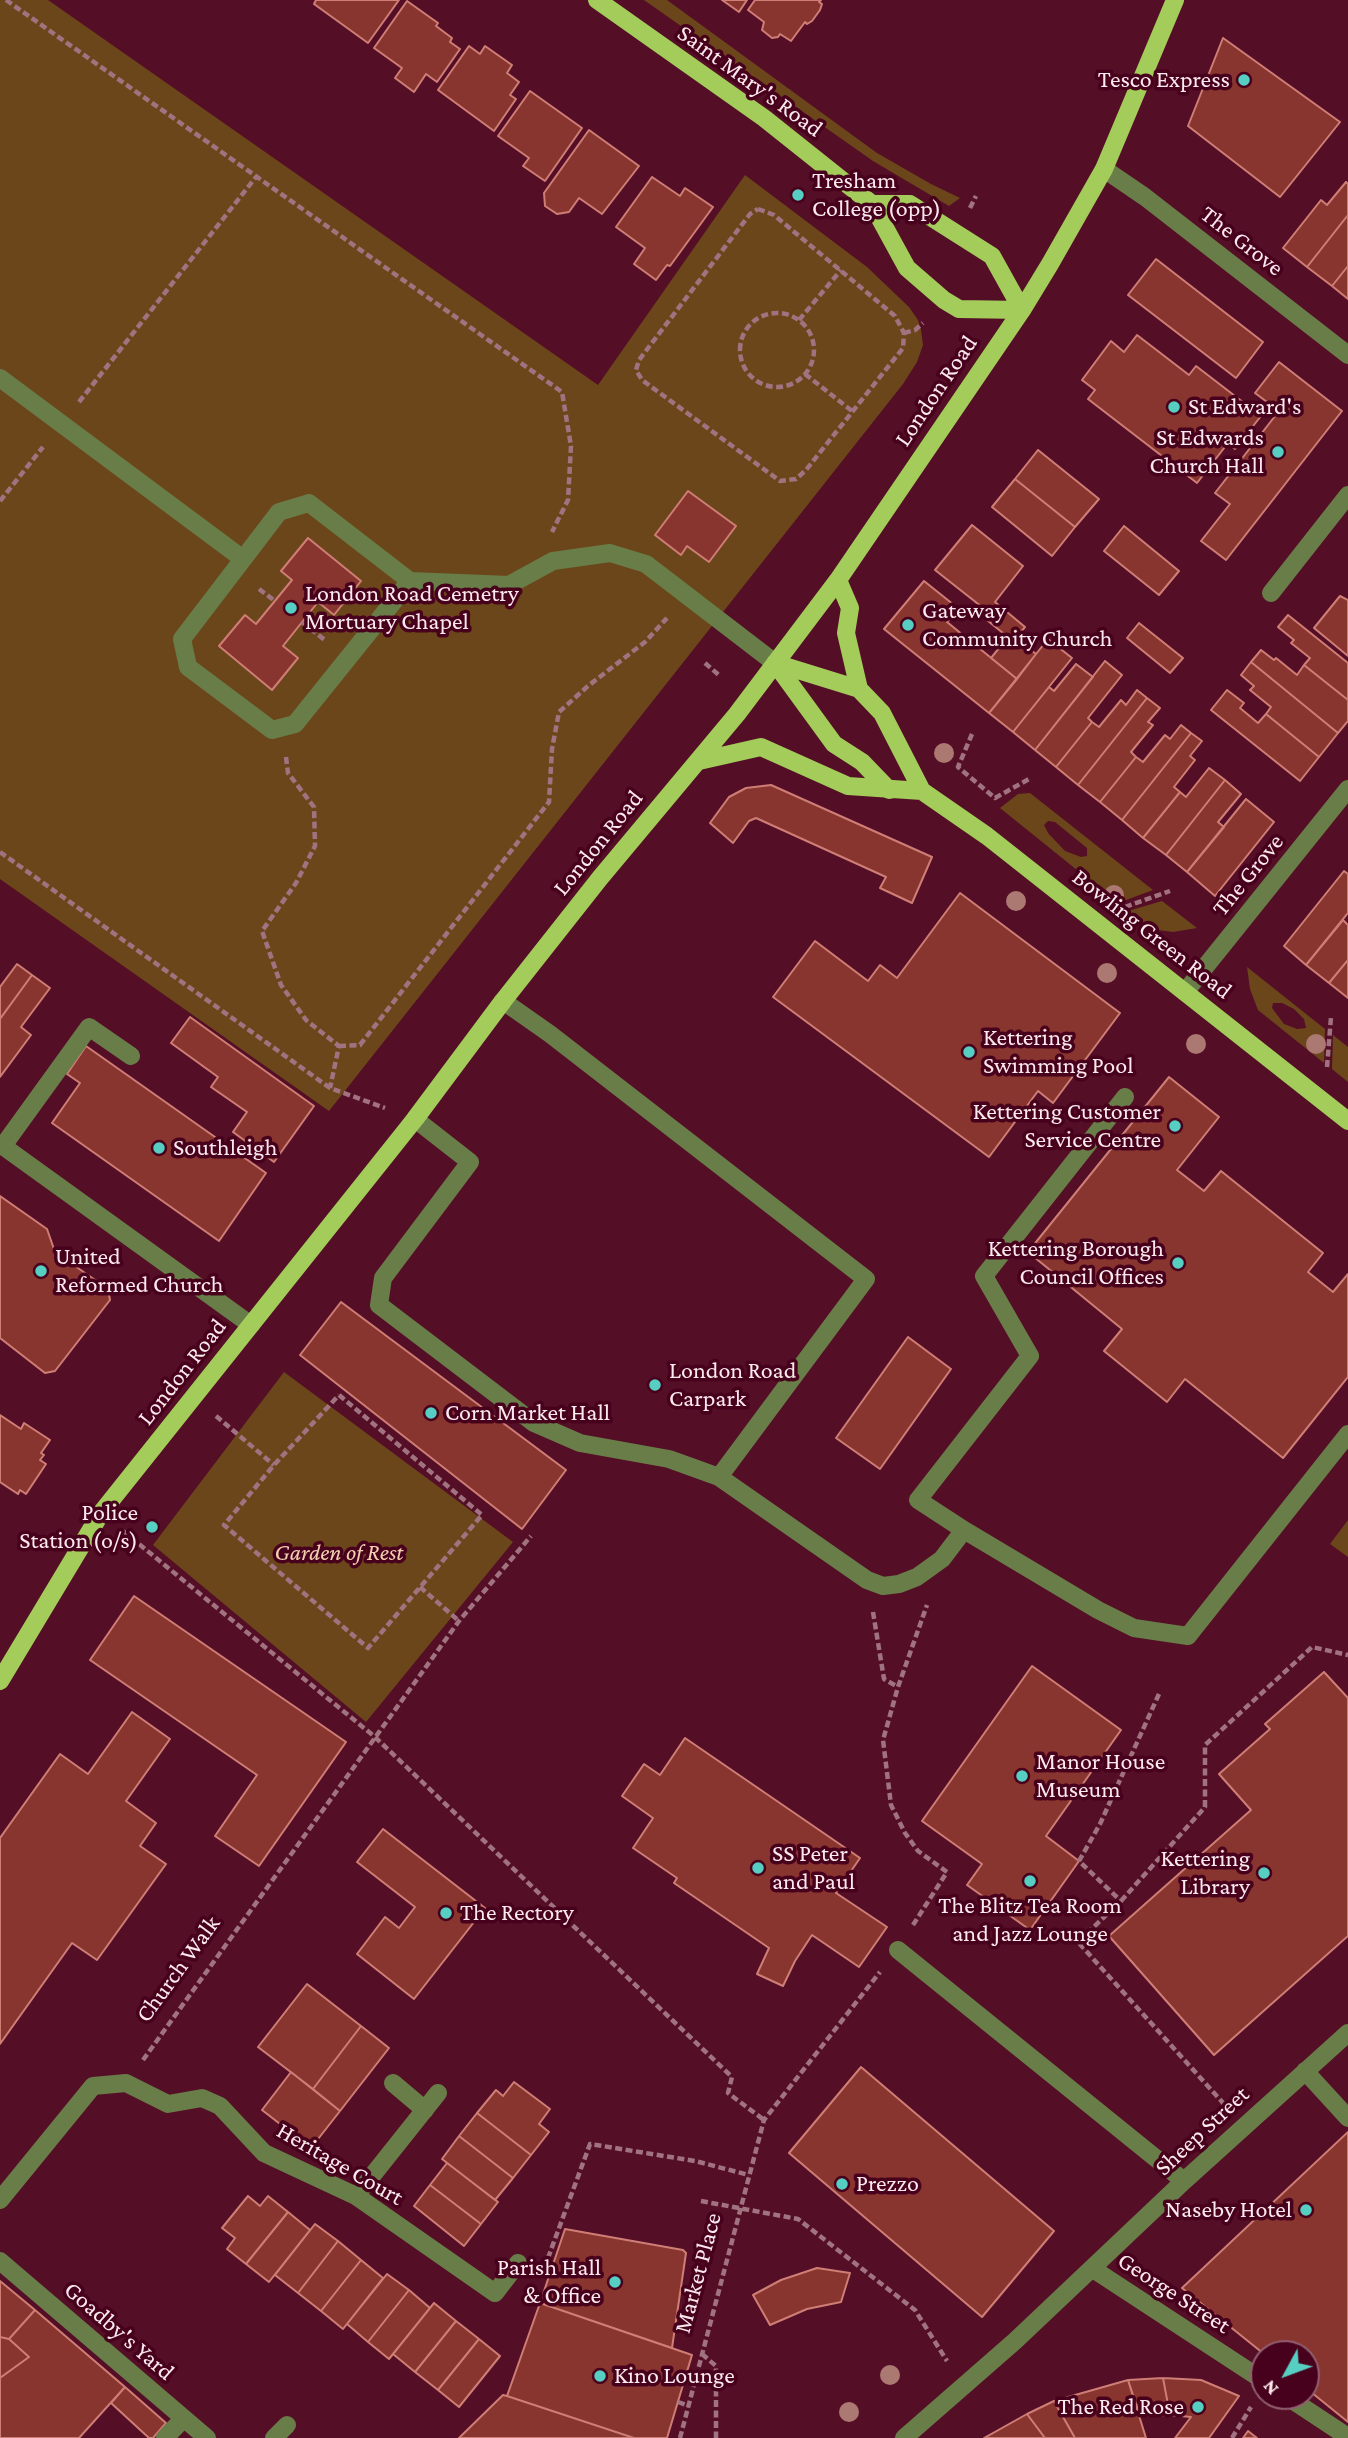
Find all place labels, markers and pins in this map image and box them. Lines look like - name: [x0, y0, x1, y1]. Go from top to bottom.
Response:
- place label: Tesco Express: [1098, 66, 1230, 94]
- marker: Tesco Express: [1236, 72, 1252, 88]
- place label: Tresham College (opp): [812, 167, 941, 223]
- marker: Tresham College (opp): [790, 187, 806, 203]
- place label: St Edward's: [1188, 393, 1301, 421]
- marker: St Edward's: [1166, 399, 1182, 415]
- place label: St Edwards Church Hall: [1150, 424, 1264, 480]
- marker: St Edwards Church Hall: [1270, 444, 1286, 460]
- place label: London Road Cemetry Mortuary Chapel: [305, 580, 519, 636]
- place label: Gateway Community Church: [922, 597, 1112, 653]
- marker: London Road Cemetry Mortuary Chapel: [283, 600, 299, 616]
- marker: Gateway Community Church: [900, 617, 916, 633]
- place label: Kettering Swimming Pool: [983, 1024, 1133, 1080]
- marker: Kettering Swimming Pool: [961, 1044, 977, 1060]
- place label: Kettering Customer Service Centre: [973, 1098, 1161, 1154]
- marker: Kettering Customer Service Centre: [1167, 1118, 1183, 1134]
- place label: Southleigh: [173, 1134, 277, 1162]
- marker: Southleigh: [151, 1140, 167, 1156]
- place label: Kettering Borough Council Offices: [988, 1235, 1164, 1291]
- place label: United Reformed Church: [55, 1243, 223, 1299]
- marker: Kettering Borough Council Offices: [1170, 1255, 1186, 1271]
- marker: United Reformed Church: [33, 1263, 49, 1279]
- place label: London Road Carpark: [669, 1357, 796, 1413]
- marker: London Road Carpark: [647, 1377, 663, 1393]
- place label: Corn Market Hall: [445, 1399, 610, 1427]
- marker: Corn Market Hall: [423, 1405, 439, 1421]
- place label: Police Station (o/s): [19, 1499, 138, 1555]
- marker: Police Station (o/s): [144, 1519, 160, 1535]
- place label: Manor House Museum: [1036, 1748, 1165, 1804]
- marker: Manor House Museum: [1014, 1768, 1030, 1784]
- place label: SS Peter and Paul: [772, 1840, 855, 1896]
- place label: Kettering Library: [1160, 1845, 1250, 1901]
- marker: SS Peter and Paul: [750, 1860, 766, 1876]
- marker: Kettering Library: [1256, 1865, 1272, 1881]
- marker: The Blitz Tea Room and Jazz Lounge: [1022, 1873, 1038, 1889]
- place label: The Blitz Tea Room and Jazz Lounge: [938, 1892, 1122, 1948]
- place label: The Rectory: [460, 1899, 574, 1927]
- marker: The Rectory: [438, 1905, 454, 1921]
- place label: Prezzo: [856, 2170, 919, 2198]
- marker: Prezzo: [834, 2176, 850, 2192]
- place label: Naseby Hotel: [1165, 2196, 1292, 2224]
- marker: Naseby Hotel: [1298, 2202, 1314, 2218]
- place label: Parish Hall & Office: [497, 2254, 601, 2310]
- marker: Parish Hall & Office: [607, 2274, 623, 2290]
- place label: Kino Lounge: [614, 2362, 735, 2390]
- marker: Kino Lounge: [592, 2368, 608, 2384]
- place label: The Red Rose: [1057, 2393, 1184, 2421]
- marker: The Red Rose: [1190, 2399, 1206, 2415]

